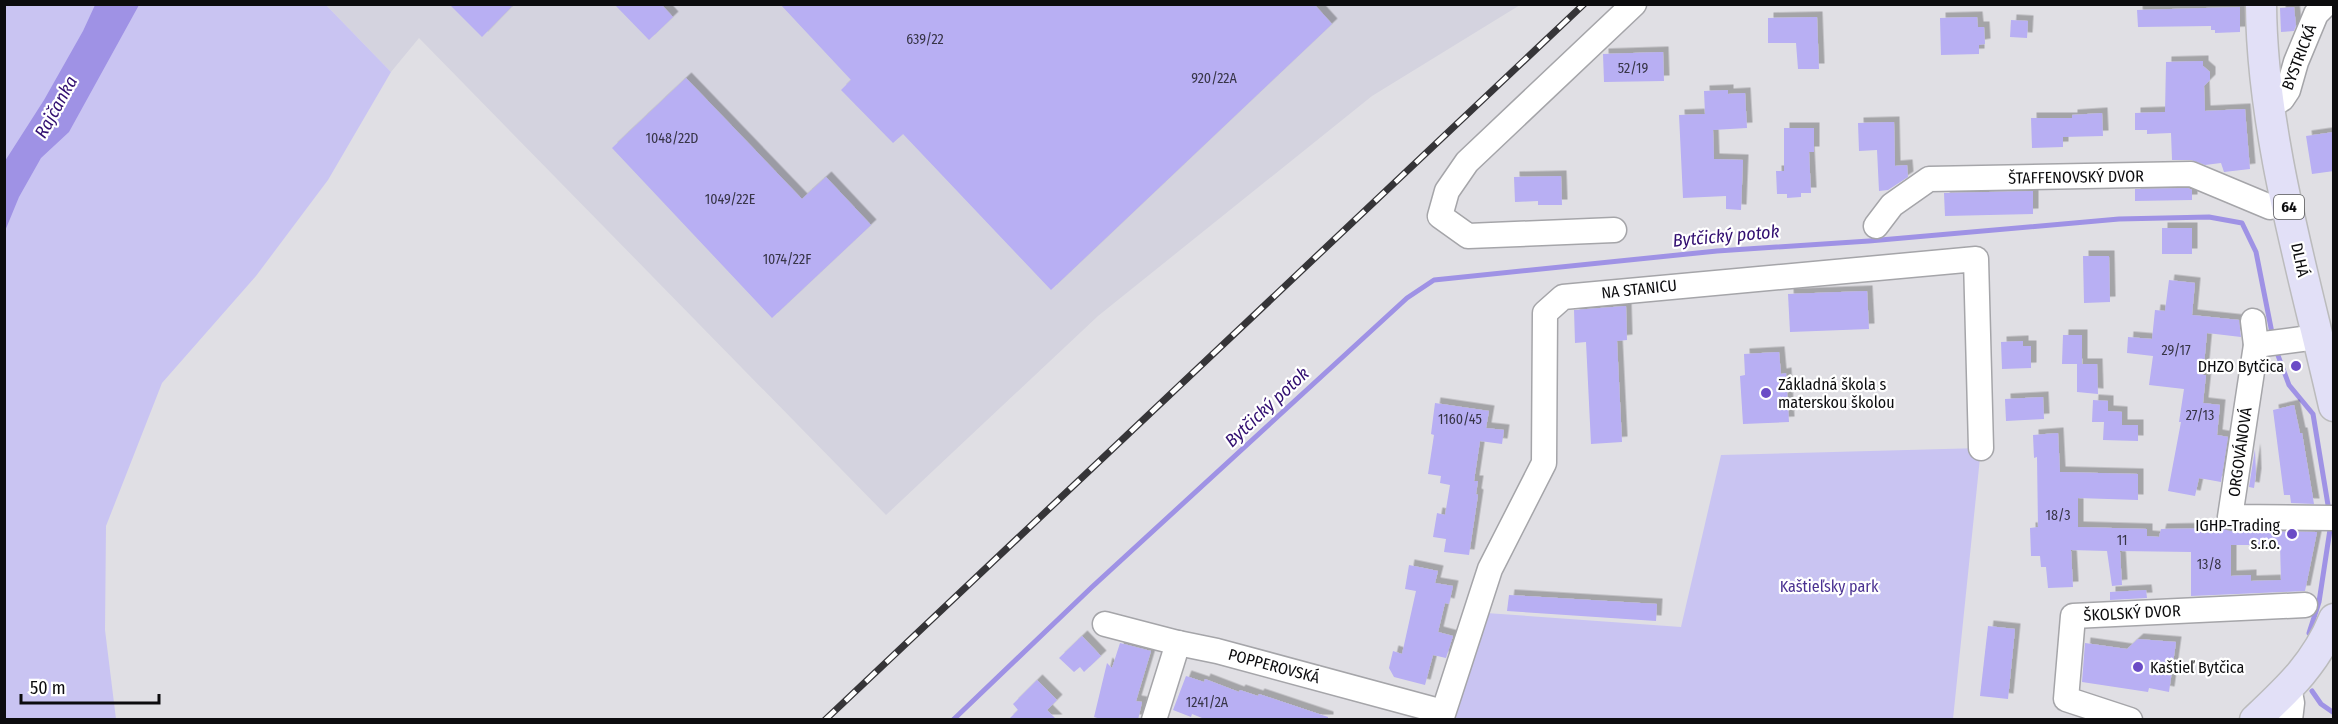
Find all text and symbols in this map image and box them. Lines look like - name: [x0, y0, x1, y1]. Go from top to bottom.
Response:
- street label: BYSTRICKÁ: [2278, 21, 2320, 93]
- house number: 639/22: [906, 31, 944, 48]
- house number: 52/19: [1618, 60, 1648, 77]
- house number: 920/22A: [1191, 70, 1237, 87]
- water label: Rajčanka: [30, 72, 82, 142]
- house number: 1048/22D: [645, 130, 699, 147]
- street label: ŠTAFFENOVSKÝ DVOR: [2008, 165, 2144, 188]
- house number: 1049/22E: [705, 191, 756, 208]
- road number: 64: [2274, 195, 2304, 219]
- water label: Bytčický potok: [1672, 220, 1780, 252]
- street label: DLHÁ: [2287, 241, 2313, 279]
- house number: 1074/22F: [763, 251, 811, 268]
- street label: NA STANICU: [1600, 276, 1678, 302]
- house number: 29/17: [2161, 342, 2191, 359]
- place label: DHZO Bytčica: [2198, 357, 2284, 376]
- marker: DHZO Bytčica: [2289, 359, 2303, 373]
- water label: Bytčický potok: [1220, 362, 1314, 452]
- place label: Základná škola s materskou školou: [1778, 375, 1895, 412]
- marker: Základná škola s materskou školou: [1759, 386, 1773, 400]
- street label: ORGOVÁNOVÁ: [2224, 405, 2256, 498]
- house number: 27/13: [2186, 407, 2214, 424]
- house number: 1160/45: [1438, 411, 1482, 428]
- house number: 18/3: [2046, 507, 2070, 524]
- place label: IGHP-Trading s.r.o.: [2195, 516, 2280, 553]
- marker: IGHP-Trading s.r.o.: [2285, 527, 2299, 541]
- house number: 11: [2117, 532, 2127, 549]
- house number: 13/8: [2197, 556, 2221, 573]
- park label: Kaštieľsky park: [1780, 577, 1879, 596]
- street label: ŠKOLSKÝ DVOR: [2083, 600, 2181, 625]
- street label: POPPEROVSKÁ: [1226, 645, 1322, 687]
- place label: Kaštieľ Bytčica: [2150, 658, 2245, 677]
- marker: Kaštieľ Bytčica: [2131, 660, 2145, 674]
- scale bar: [21, 667, 159, 705]
- text: 50 m: [30, 677, 66, 699]
- house number: 1241/2A: [1186, 694, 1229, 711]

